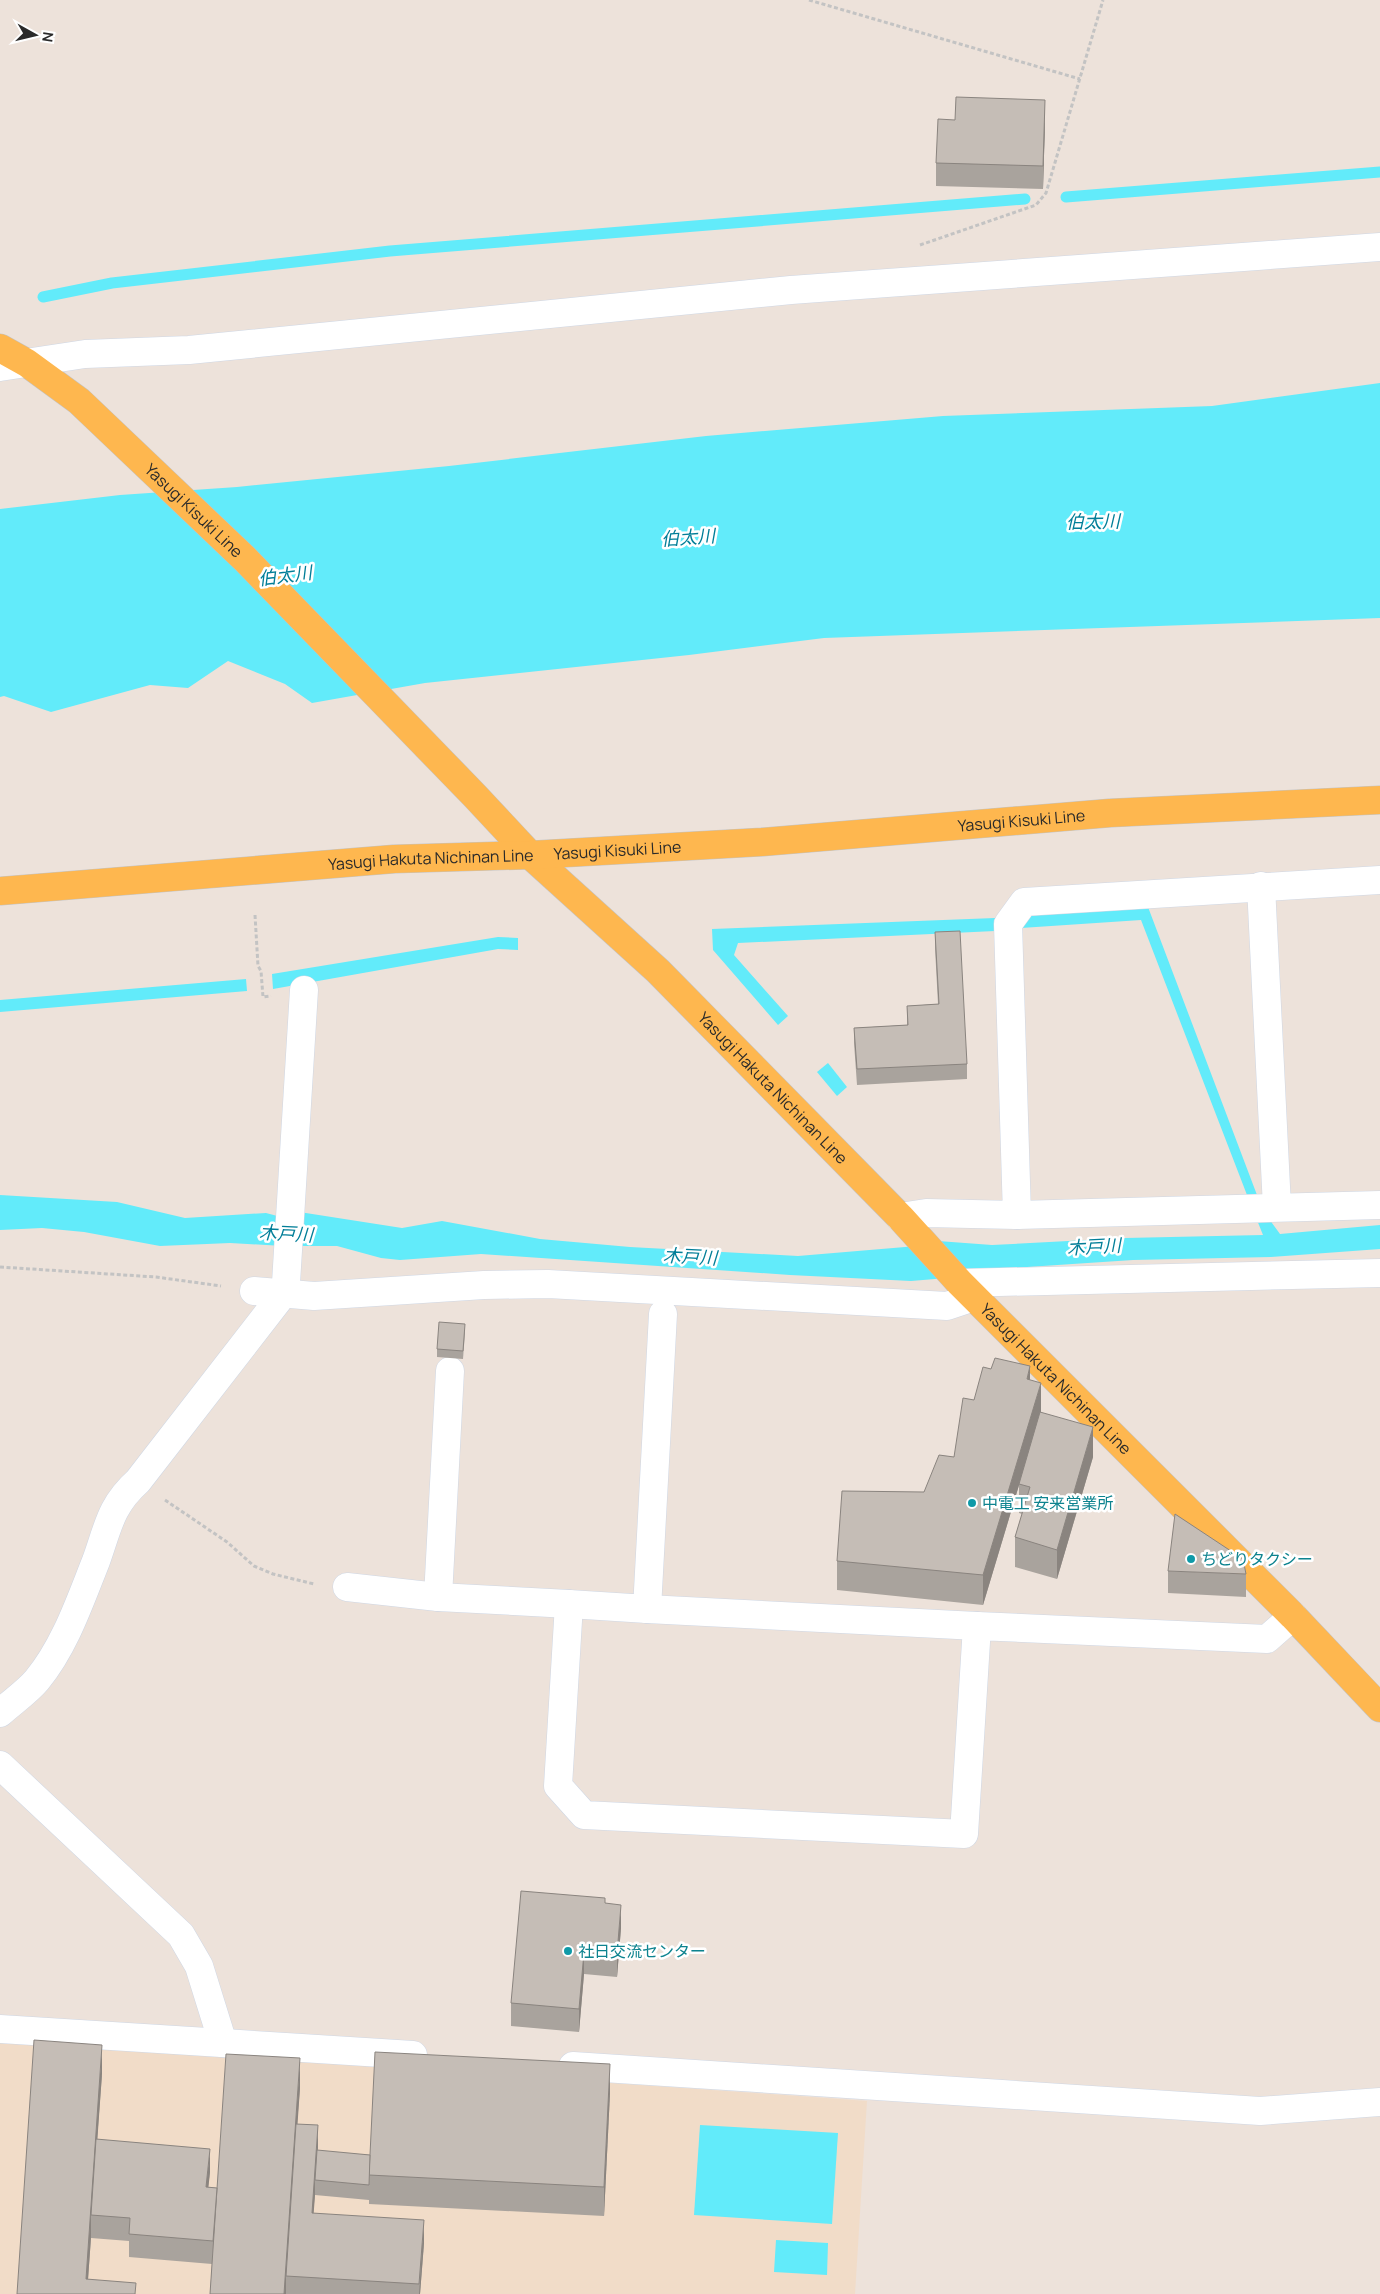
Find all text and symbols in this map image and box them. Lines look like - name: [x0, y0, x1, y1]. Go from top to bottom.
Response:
- north arrow: [10, 10, 60, 60]
- text: N: [38, 31, 58, 43]
- street label: Yasugi Kisuki Line: [140, 458, 248, 562]
- water label: 伯太川: [1066, 508, 1122, 533]
- water label: 伯太川: [660, 523, 718, 551]
- water label: 伯太川: [257, 560, 315, 590]
- street label: Yasugi Kisuki Line: [957, 804, 1086, 837]
- street label: Yasugi Kisuki Line: [553, 836, 682, 865]
- street label: Yasugi Hakuta Nichinan Line: [327, 844, 534, 875]
- street label: Yasugi Hakuta Nichinan Line: [693, 1007, 853, 1169]
- water label: 木戸川: [258, 1220, 316, 1247]
- water label: 木戸川: [1066, 1233, 1124, 1259]
- water label: 木戸川: [662, 1243, 720, 1270]
- street label: Yasugi Hakuta Nichinan Line: [975, 1298, 1136, 1459]
- place label: 中電工 安来営業所: [982, 1492, 1113, 1514]
- marker: 中電工 安来営業所: [966, 1497, 978, 1509]
- place label: ちどりタクシー: [1201, 1548, 1313, 1570]
- marker: ちどりタクシー: [1185, 1553, 1197, 1565]
- place label: 社日交流センター: [578, 1940, 706, 1962]
- marker: 社日交流センター: [562, 1945, 574, 1957]

